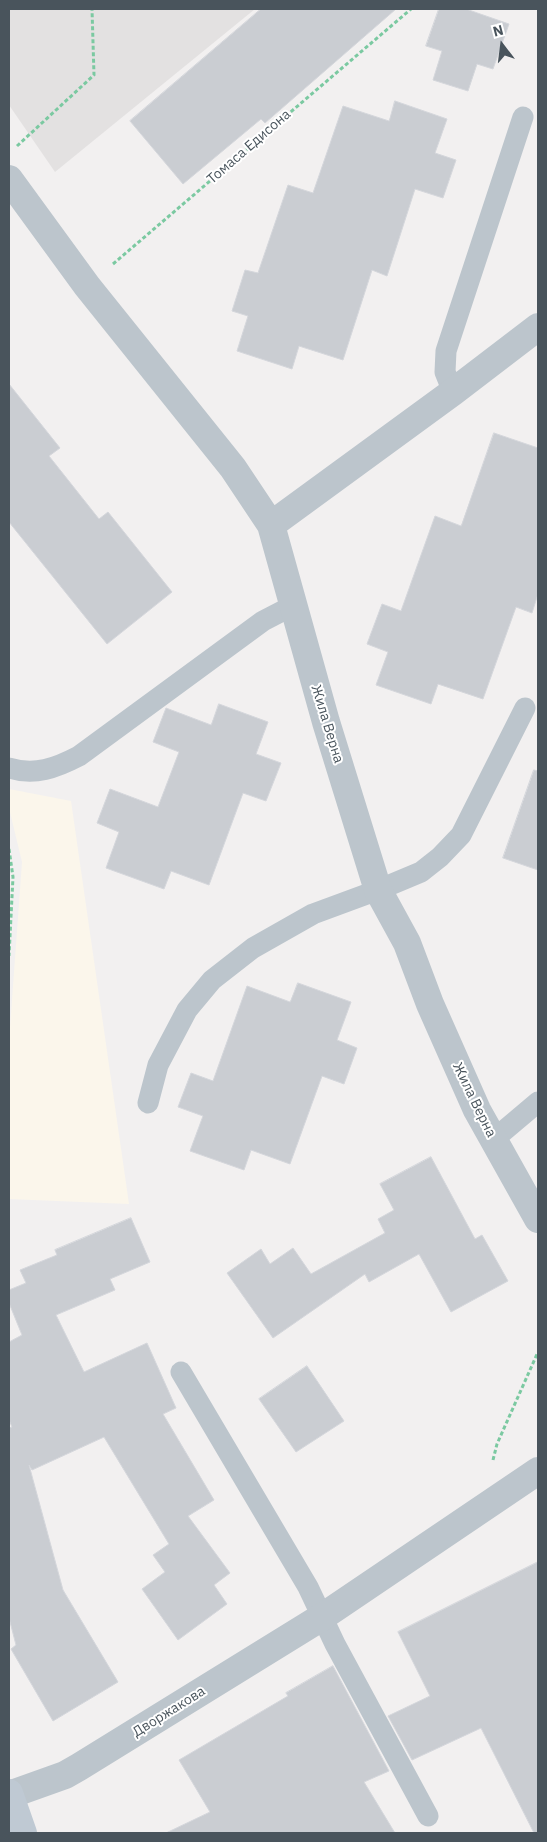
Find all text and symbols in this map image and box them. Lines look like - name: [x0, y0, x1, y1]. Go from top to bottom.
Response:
- north arrow: [477, 20, 527, 70]
- text: N: [491, 21, 505, 41]
- street label: Томаса Едисона: [204, 106, 294, 188]
- street label: Жила Верна: [307, 683, 347, 765]
- street label: Жила Верна: [449, 1060, 499, 1140]
- street label: Дворжакова: [130, 1683, 208, 1741]

